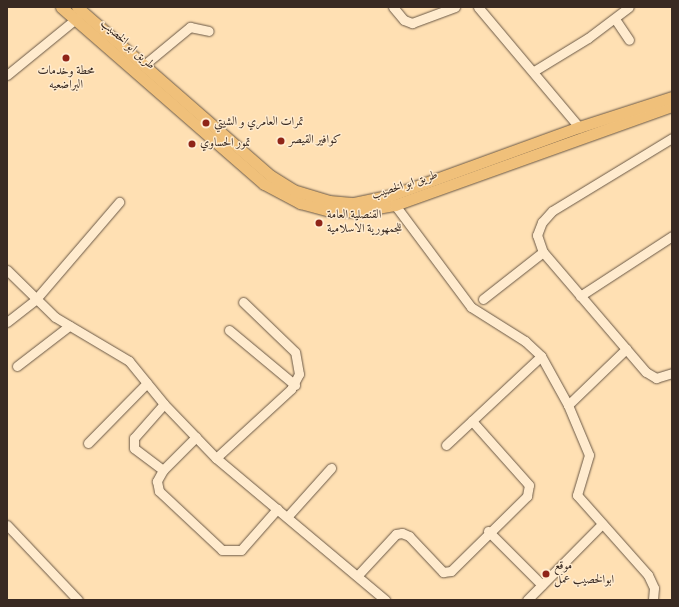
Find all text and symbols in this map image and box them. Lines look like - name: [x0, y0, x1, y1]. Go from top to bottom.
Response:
- street label: طريق ابو الخصيب: [97, 17, 157, 73]
- marker: محطة وخدمات البراضعيه: [61, 53, 71, 63]
- place label: محطة وخدمات البراضعيه: [37, 65, 95, 93]
- place label: تمرات العامري و الشيتي: [214, 116, 304, 130]
- marker: تمرات العامري و الشيتي: [201, 118, 211, 128]
- place label: كوافير القيصر: [289, 134, 341, 148]
- marker: كوافير القيصر: [276, 136, 286, 146]
- place label: تمور الحساوي: [200, 137, 250, 151]
- marker: تمور الحساوي: [187, 139, 197, 149]
- street label: طريق ابو الخصيب: [370, 169, 440, 203]
- place label: القنصلية العامة للجمهورية الاسلامية: [327, 209, 402, 237]
- marker: القنصلية العامة للجمهورية الاسلامية: [314, 218, 324, 228]
- place label: موقع ابوالخصيب عمل: [554, 560, 614, 588]
- marker: موقع ابوالخصيب عمل: [541, 569, 551, 579]

